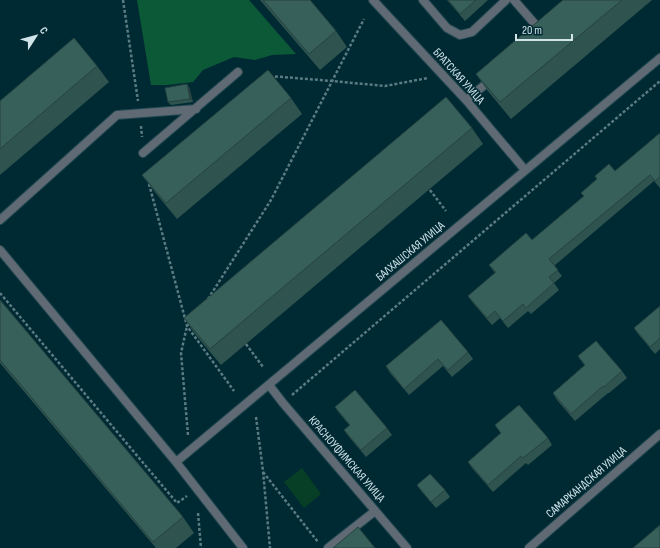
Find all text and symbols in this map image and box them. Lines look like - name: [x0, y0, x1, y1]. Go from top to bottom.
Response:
- north arrow: [16, 16, 56, 56]
- scale bar: [516, 16, 572, 42]
- text: 20 m: [522, 23, 542, 38]
- text: С: [37, 24, 51, 37]
- street label: БРАТСКАЯ УЛИЦА: [430, 45, 488, 108]
- street label: БАЛХАШСКАЯ УЛИЦА: [373, 218, 448, 284]
- street label: КРАСНОУФИМСКАЯ УЛИЦА: [305, 413, 389, 506]
- street label: САМАРКАНДСКАЯ УЛИЦА: [543, 443, 630, 521]

